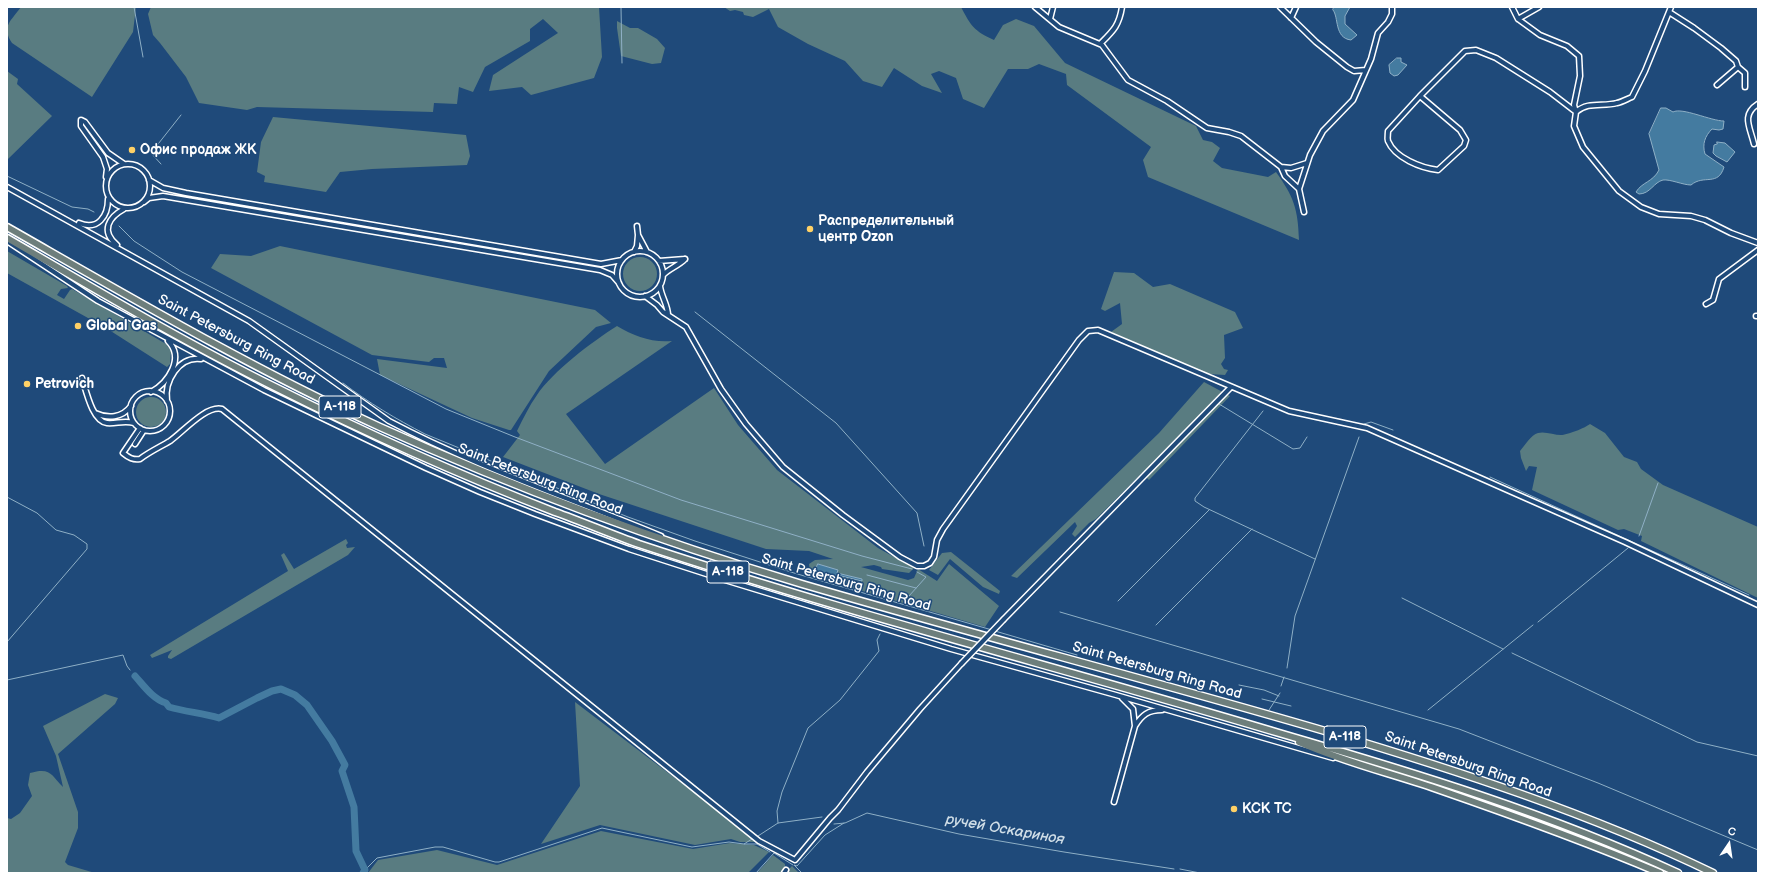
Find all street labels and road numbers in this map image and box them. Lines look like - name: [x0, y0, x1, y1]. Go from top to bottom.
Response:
- street label: Saint Petersburg Ring Road: [155, 291, 317, 389]
- road number: А-118: [319, 396, 361, 418]
- street label: Saint Petersburg Ring Road: [455, 441, 625, 519]
- street label: Saint Petersburg Ring Road: [759, 551, 933, 615]
- road number: А-118: [707, 561, 749, 583]
- street label: Saint Petersburg Ring Road: [1070, 639, 1244, 703]
- road number: А-118: [1324, 726, 1366, 748]
- street label: Saint Petersburg Ring Road: [1382, 729, 1554, 801]

